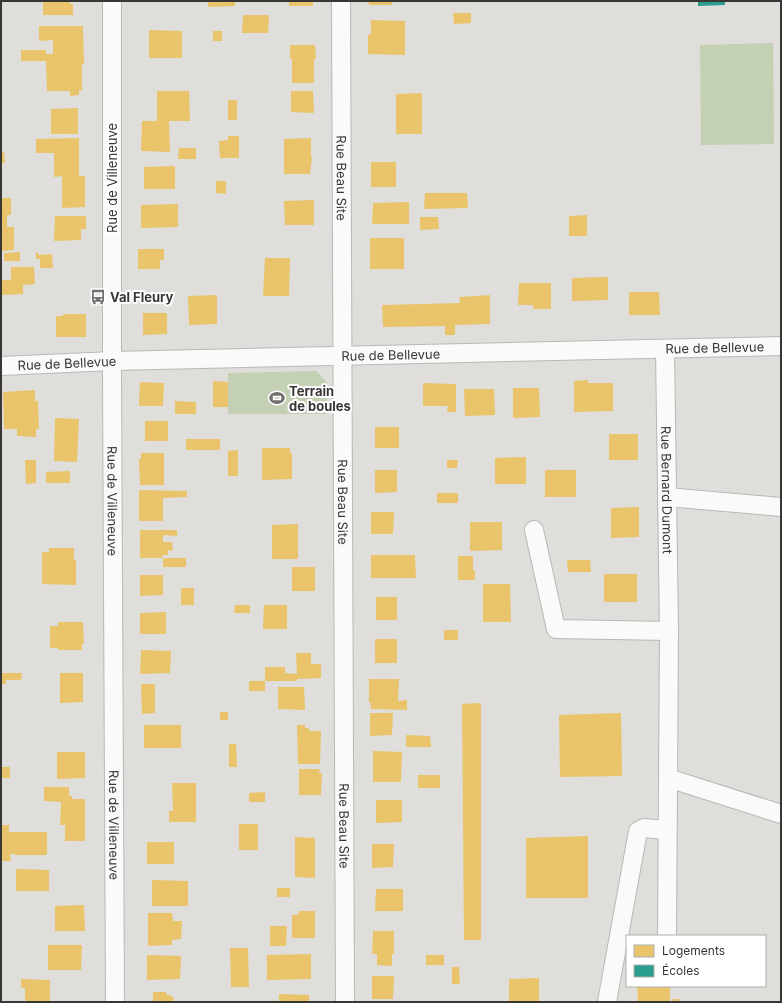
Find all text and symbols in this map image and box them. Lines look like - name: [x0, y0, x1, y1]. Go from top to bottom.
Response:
- street label: Rue de Villeneuve: [104, 123, 120, 233]
- street label: Rue Beau Site: [334, 135, 350, 221]
- bus stop icon: Val Fleury: [89, 288, 107, 306]
- place label: Val Fleury: [110, 289, 174, 305]
- street label: Rue de Bellevue: [665, 338, 764, 357]
- street label: Rue de Bellevue: [341, 346, 440, 364]
- street label: Rue de Bellevue: [17, 353, 117, 373]
- place label: Terrain de boules: [289, 383, 351, 414]
- sports icon: Terrain de boules: [268, 389, 286, 407]
- street label: Rue Bernard Dumont: [658, 426, 676, 554]
- street label: Rue de Villeneuve: [104, 446, 121, 556]
- street label: Rue Beau Site: [335, 459, 351, 545]
- street label: Rue de Villeneuve: [106, 770, 122, 880]
- street label: Rue Beau Site: [336, 783, 352, 869]
- legend: [626, 935, 766, 987]
- text: Logements: [662, 943, 725, 958]
- text: Écoles: [662, 963, 700, 978]

